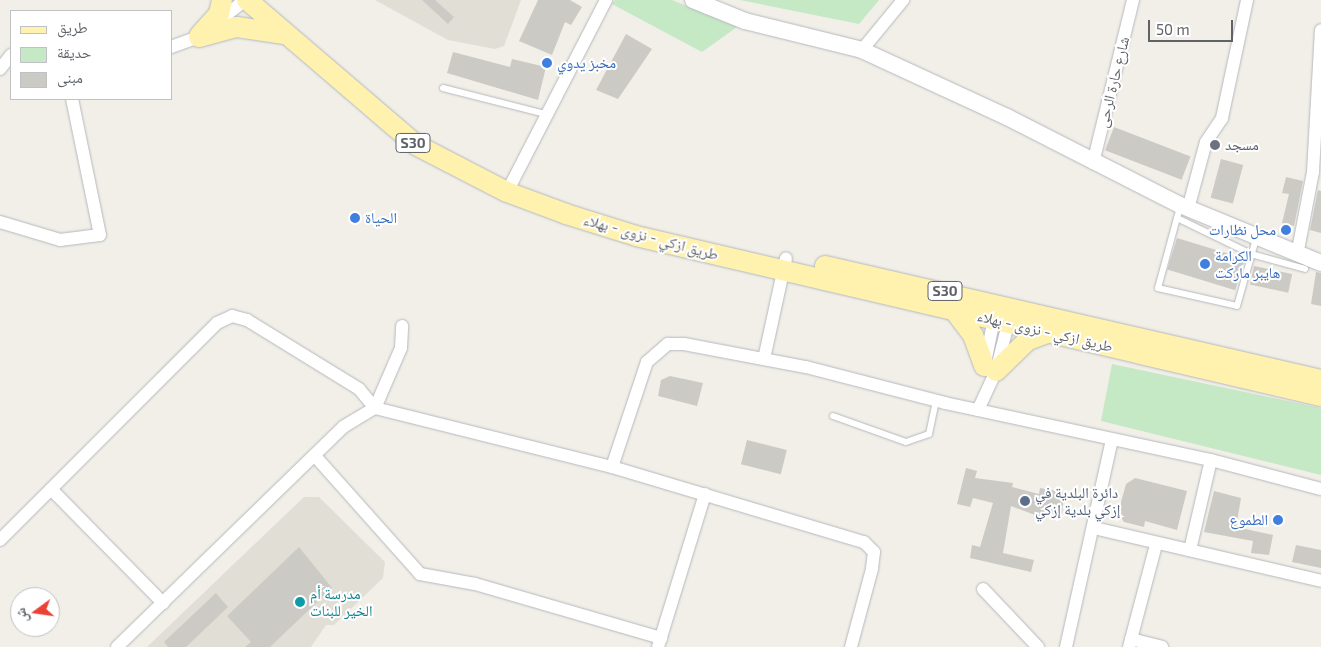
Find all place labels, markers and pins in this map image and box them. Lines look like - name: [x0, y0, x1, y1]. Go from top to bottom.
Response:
- place label: مخبز يدوي: [557, 54, 616, 72]
- marker: مخبز يدوي: [541, 57, 553, 69]
- place label: مسجد: [1225, 136, 1259, 154]
- marker: مسجد: [1209, 139, 1221, 151]
- place label: الحياة: [365, 209, 397, 227]
- marker: الحياة: [349, 212, 361, 224]
- place label: محل نظارات: [1209, 221, 1276, 239]
- marker: محل نظارات: [1280, 224, 1292, 236]
- place label: الكرامة هايبر ماركت: [1215, 246, 1280, 281]
- marker: الكرامة هايبر ماركت: [1199, 258, 1211, 270]
- place label: دائرة البلدية في إزكي بلدية إزكي: [1035, 483, 1120, 518]
- marker: دائرة البلدية في إزكي بلدية إزكي: [1019, 495, 1031, 507]
- place label: الطموع: [1230, 511, 1268, 529]
- marker: الطموع: [1272, 514, 1284, 526]
- place label: مدرسة أم الخير للبنات: [310, 584, 373, 619]
- marker: مدرسة أم الخير للبنات: [294, 596, 306, 608]

